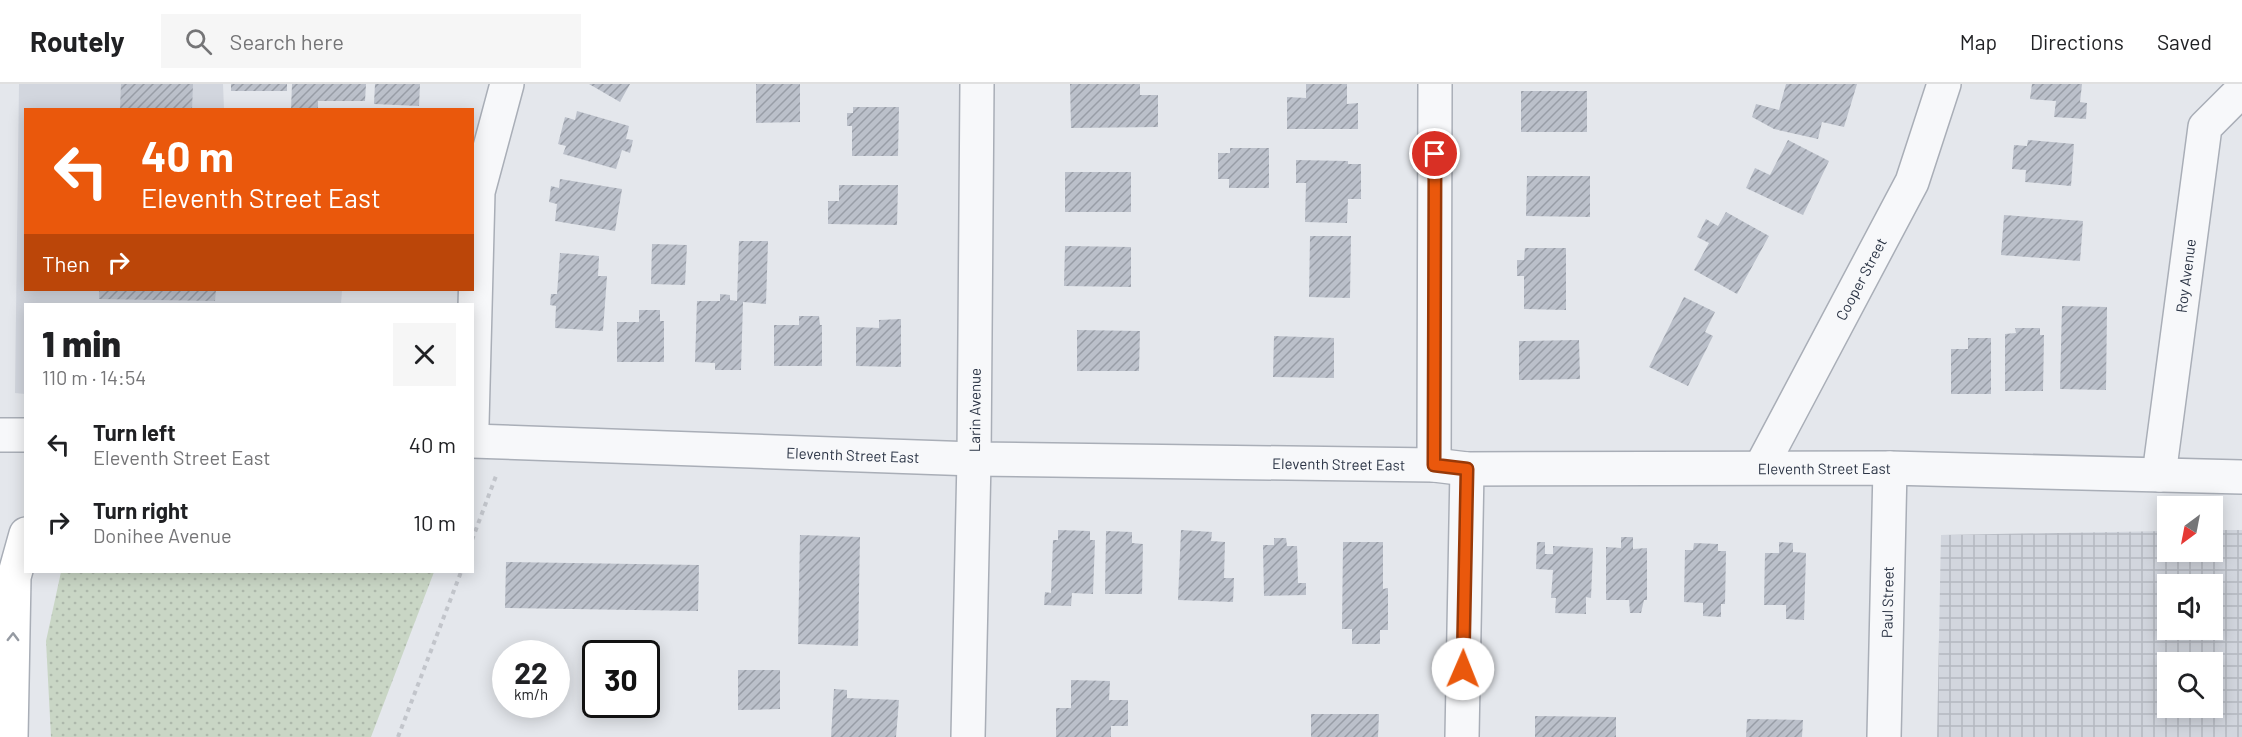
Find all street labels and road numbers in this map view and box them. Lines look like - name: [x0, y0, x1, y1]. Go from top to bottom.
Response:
- street label: Cooper Street: [1831, 234, 1890, 323]
- street label: Roy Avenue: [2172, 238, 2199, 314]
- street label: Larin Avenue: [965, 368, 984, 452]
- street label: Eleventh Street East: [786, 443, 920, 466]
- street label: Eleventh Street East: [1272, 454, 1405, 474]
- street label: Eleventh Street East: [1758, 459, 1891, 477]
- street label: Paul Street: [1877, 566, 1897, 638]

